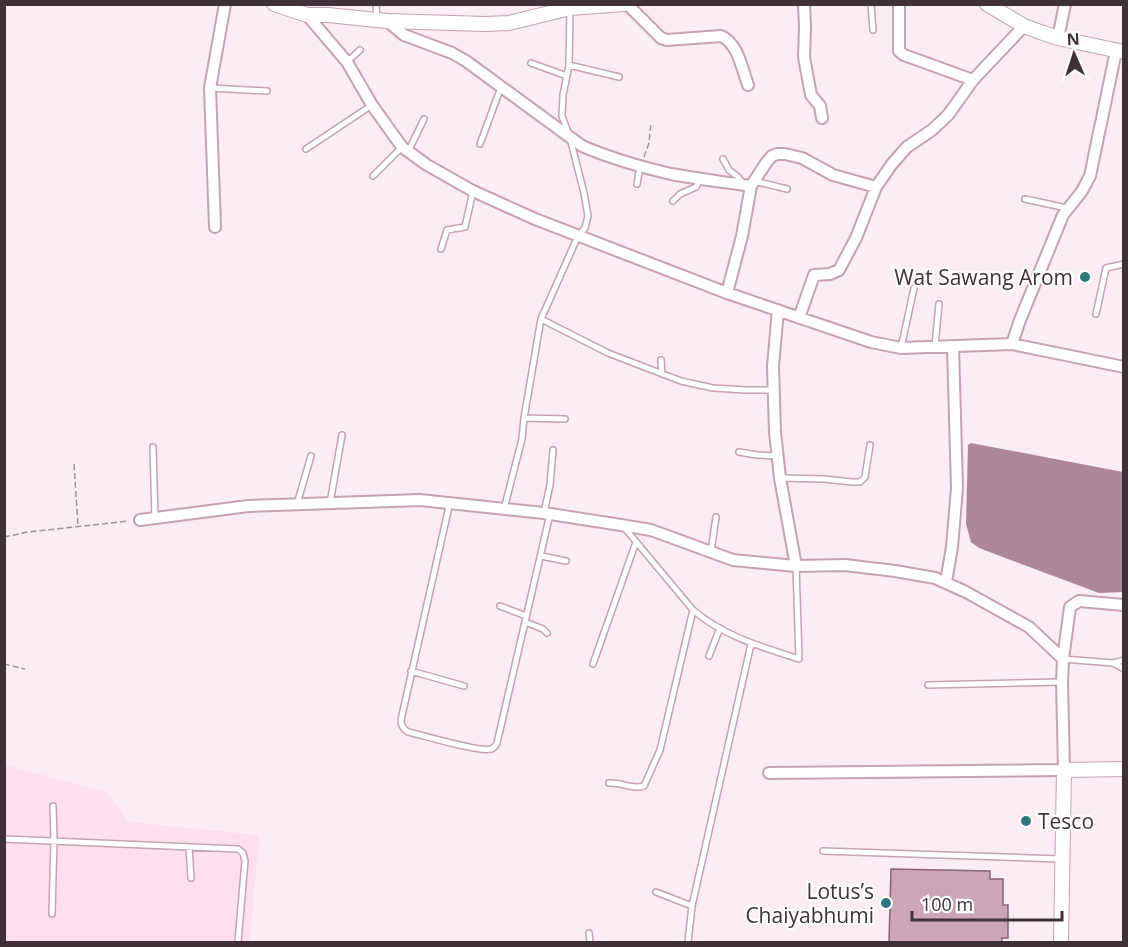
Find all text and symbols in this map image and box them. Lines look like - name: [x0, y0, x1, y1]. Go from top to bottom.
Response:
- north arrow: [1044, 24, 1104, 84]
- text: N: [1066, 28, 1080, 50]
- place label: Wat Sawang Arom: [894, 263, 1073, 291]
- marker: Wat Sawang Arom: [1078, 270, 1092, 284]
- place label: Tesco: [1038, 807, 1094, 835]
- marker: Tesco: [1019, 814, 1033, 828]
- place label: Lotus’s Chaiyabhumi: [745, 877, 874, 929]
- scale bar: [912, 884, 1062, 922]
- text: 100 m: [921, 892, 973, 916]
- marker: Lotus’s Chaiyabhumi: [879, 896, 893, 910]

